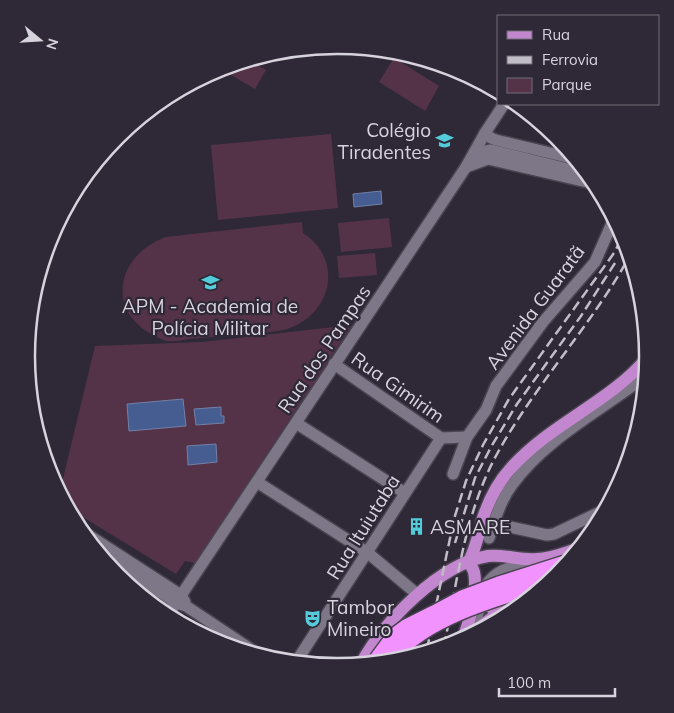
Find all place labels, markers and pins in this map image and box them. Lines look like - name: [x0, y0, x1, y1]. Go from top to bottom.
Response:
- place label: Colégio Tiradentes: [338, 118, 431, 164]
- school or university icon: Colégio Tiradentes: [435, 131, 455, 151]
- school or university icon: APM - Academia de Polícia Militar: [200, 273, 220, 293]
- place label: APM - Academia de Polícia Militar: [122, 294, 298, 340]
- place label: ASMARE: [430, 515, 510, 539]
- building icon: ASMARE: [406, 517, 426, 537]
- place label: Tambor Mineiro: [327, 595, 394, 641]
- theatre icon: Tambor Mineiro: [303, 608, 323, 628]

